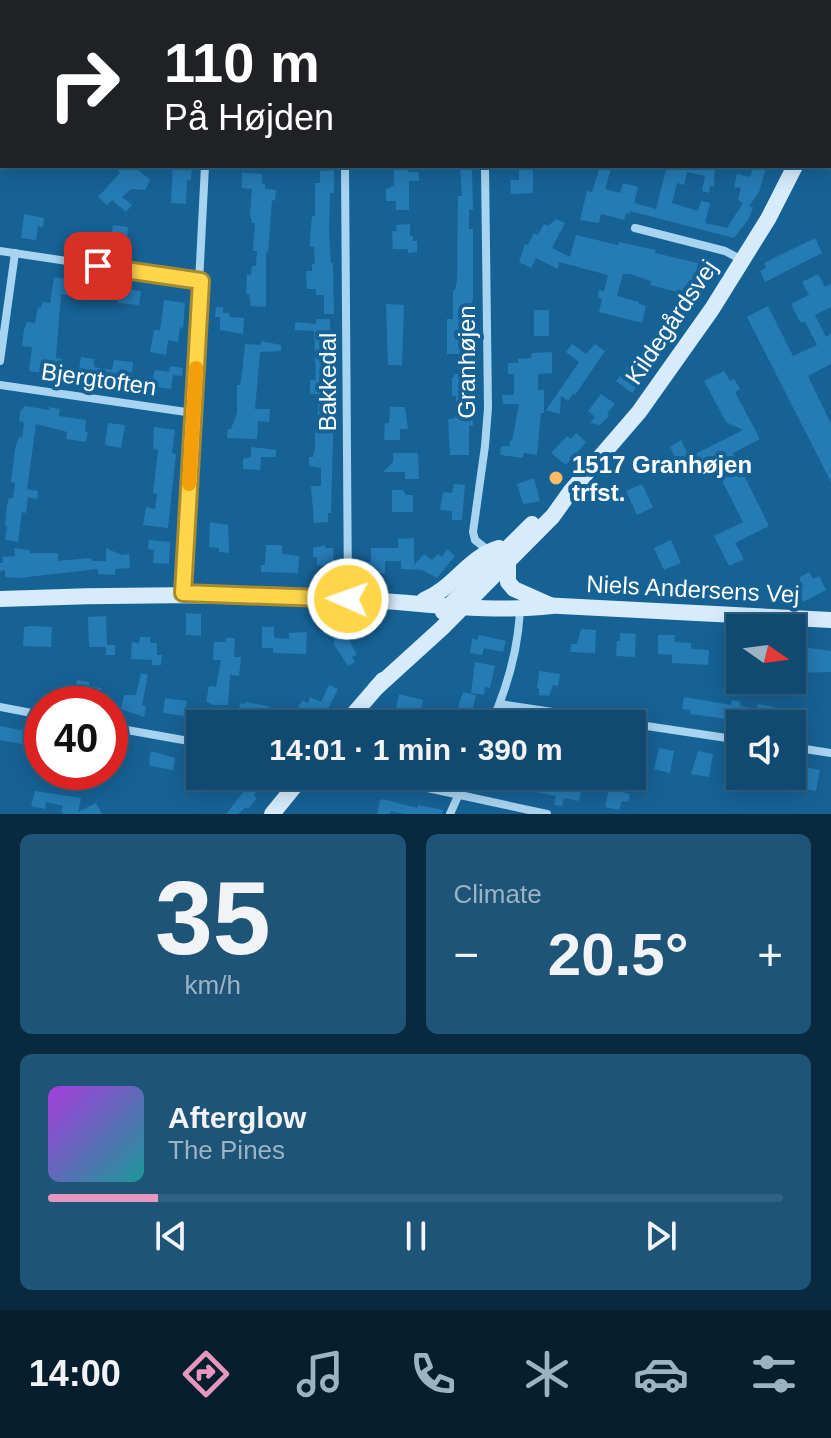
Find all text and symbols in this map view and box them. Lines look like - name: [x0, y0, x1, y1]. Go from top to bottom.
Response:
- text: 110 m: [164, 31, 320, 94]
- icon: right: [32, 32, 136, 136]
- text: På Højden: [164, 97, 334, 138]
- pin: [64, 232, 132, 300]
- icon: arrive: [76, 244, 120, 288]
- street label: Kildegårdsvej: [620, 255, 722, 389]
- street label: Granhøjen: [453, 305, 480, 419]
- street label: Bakkedal: [314, 333, 341, 431]
- street label: Bjergtoften: [40, 358, 158, 400]
- place label: 1517 Granhøjen trfst.: [572, 451, 752, 506]
- marker: 1517 Granhøjen trfst.: [547, 469, 565, 487]
- position arrow: [306, 557, 390, 641]
- street label: Niels Andersens Vej: [586, 570, 800, 608]
- north arrow: [726, 614, 806, 694]
- map controls: [726, 614, 806, 790]
- speed limit sign: 40: [24, 686, 128, 790]
- button: sound: [726, 710, 806, 790]
- text: 14:01 · 1 min · 390 m: [269, 733, 563, 766]
- text: 35: [155, 860, 271, 976]
- text: Climate: [454, 879, 542, 909]
- text: 20.5°: [548, 921, 689, 988]
- text: −: [454, 930, 479, 979]
- text: +: [757, 930, 783, 979]
- text: km/h: [185, 970, 241, 1000]
- text: Afterglow: [168, 1101, 306, 1134]
- text: The Pines: [168, 1135, 285, 1165]
- icon: previous: [149, 1214, 193, 1258]
- icon: pause: [394, 1214, 438, 1258]
- icon: next: [639, 1214, 683, 1258]
- icon: directions: [178, 1346, 234, 1402]
- icon: music: [292, 1346, 348, 1402]
- icon: phone: [405, 1346, 461, 1402]
- icon: climate: [519, 1346, 575, 1402]
- icon: car: [633, 1346, 689, 1402]
- icon: filters: [746, 1346, 802, 1402]
- text: 14:00: [29, 1353, 121, 1394]

